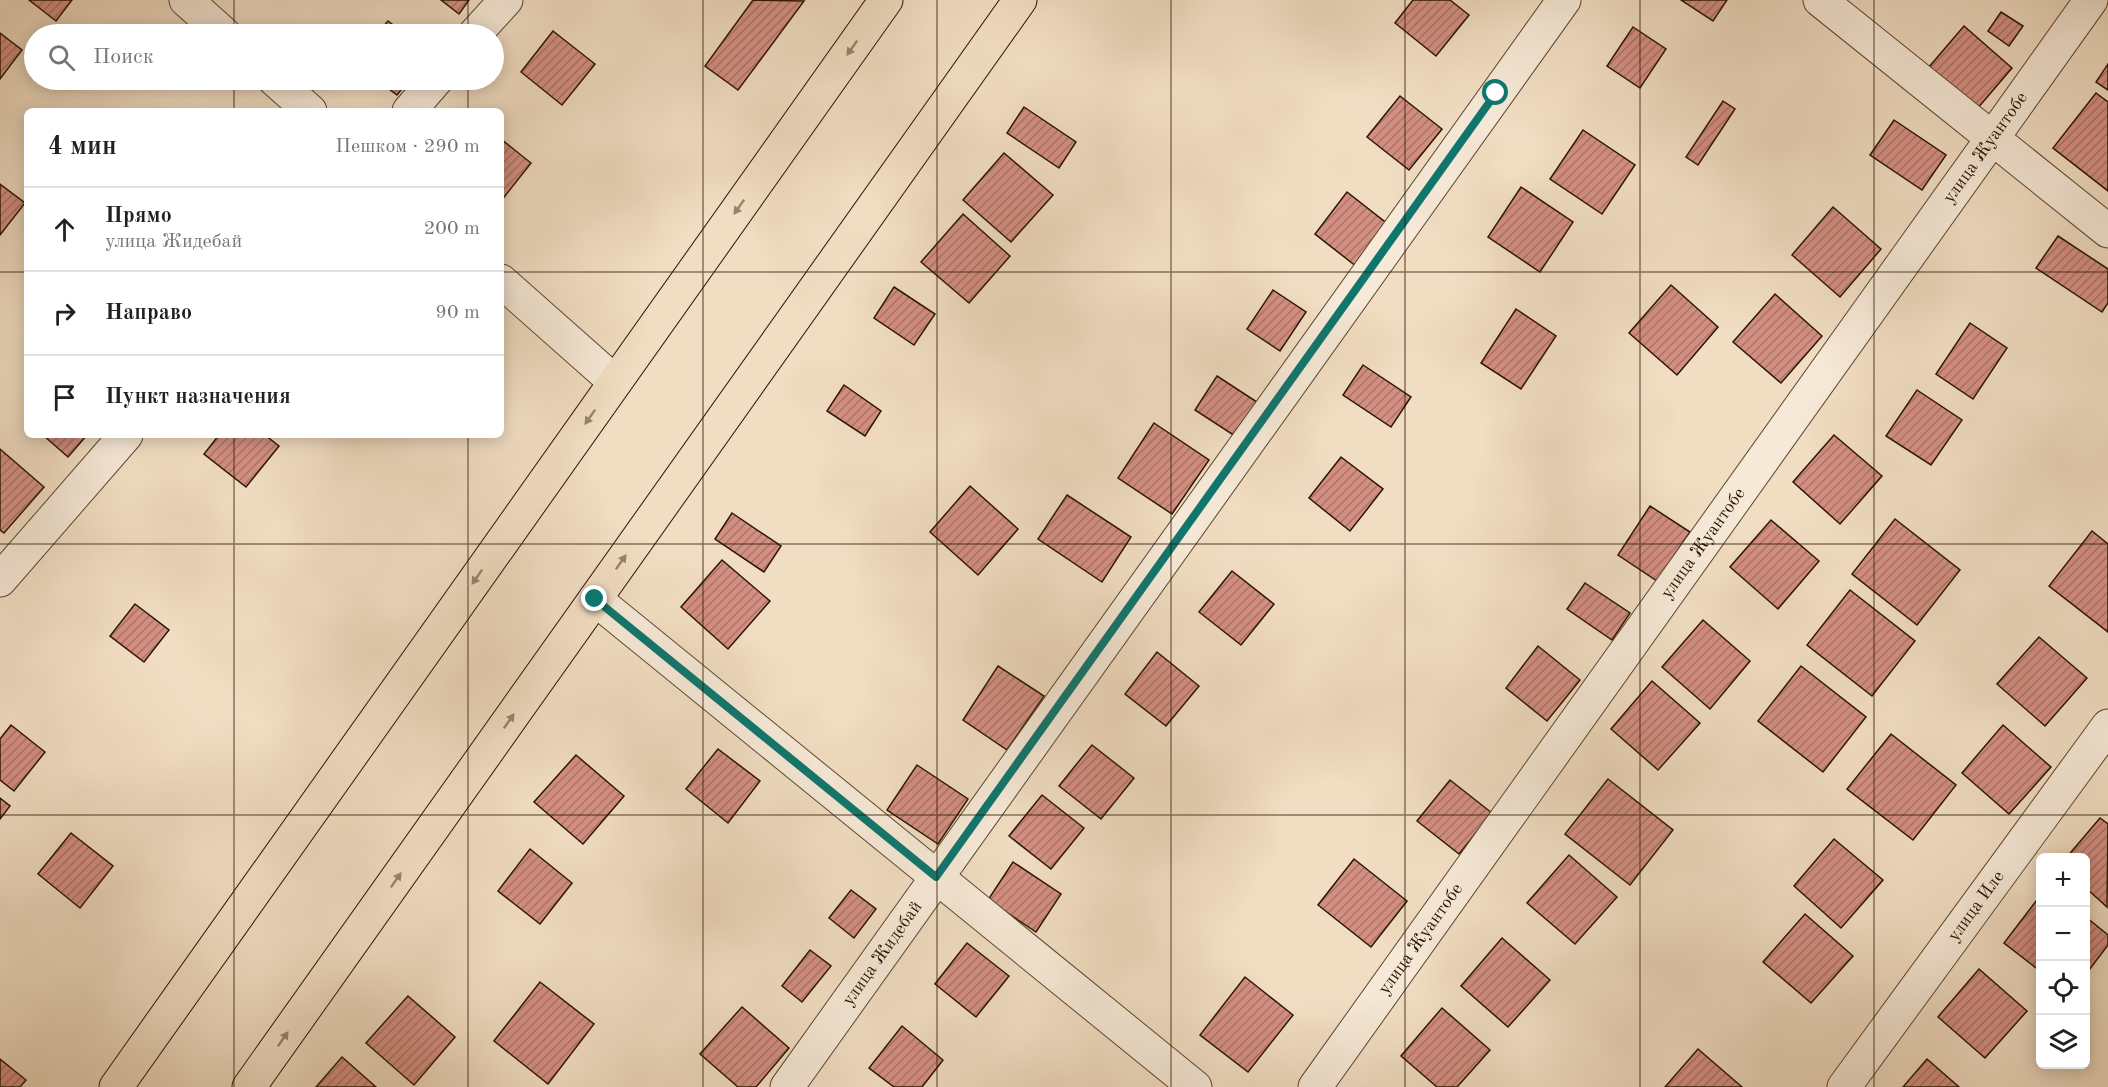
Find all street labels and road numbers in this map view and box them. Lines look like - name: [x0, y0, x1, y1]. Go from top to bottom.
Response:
- street label: улица Жуантобе: [1940, 89, 2031, 207]
- street label: улица Жуантобе: [1658, 484, 1749, 602]
- street label: улица Иле: [1945, 868, 2008, 945]
- street label: улица Жуантобе: [1375, 880, 1466, 998]
- street label: улица Жидебай: [839, 898, 926, 1009]

